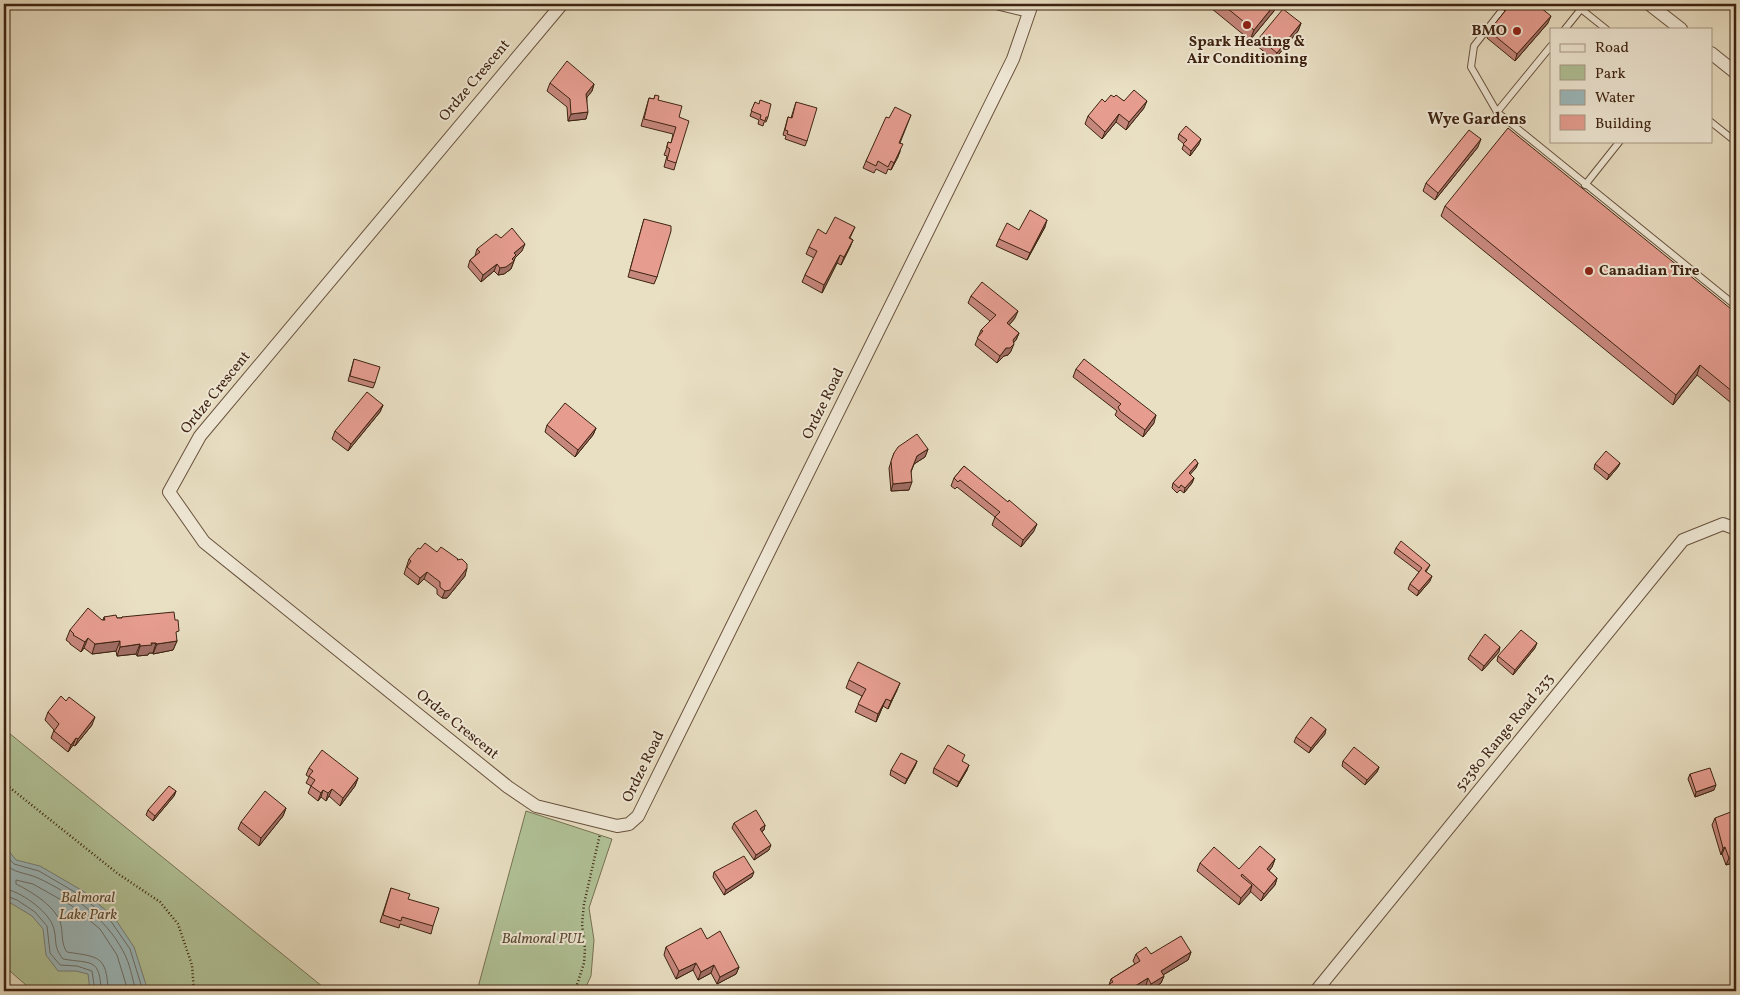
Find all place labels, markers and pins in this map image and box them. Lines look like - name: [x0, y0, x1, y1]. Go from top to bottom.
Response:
- marker: Spark Heating & Air Conditioning: [1241, 19, 1253, 31]
- place label: BMO: [1471, 21, 1507, 42]
- marker: BMO: [1511, 25, 1523, 37]
- place label: Spark Heating & Air Conditioning: [1187, 32, 1307, 70]
- place label: Canadian Tire: [1599, 261, 1700, 282]
- marker: Canadian Tire: [1583, 265, 1595, 277]

